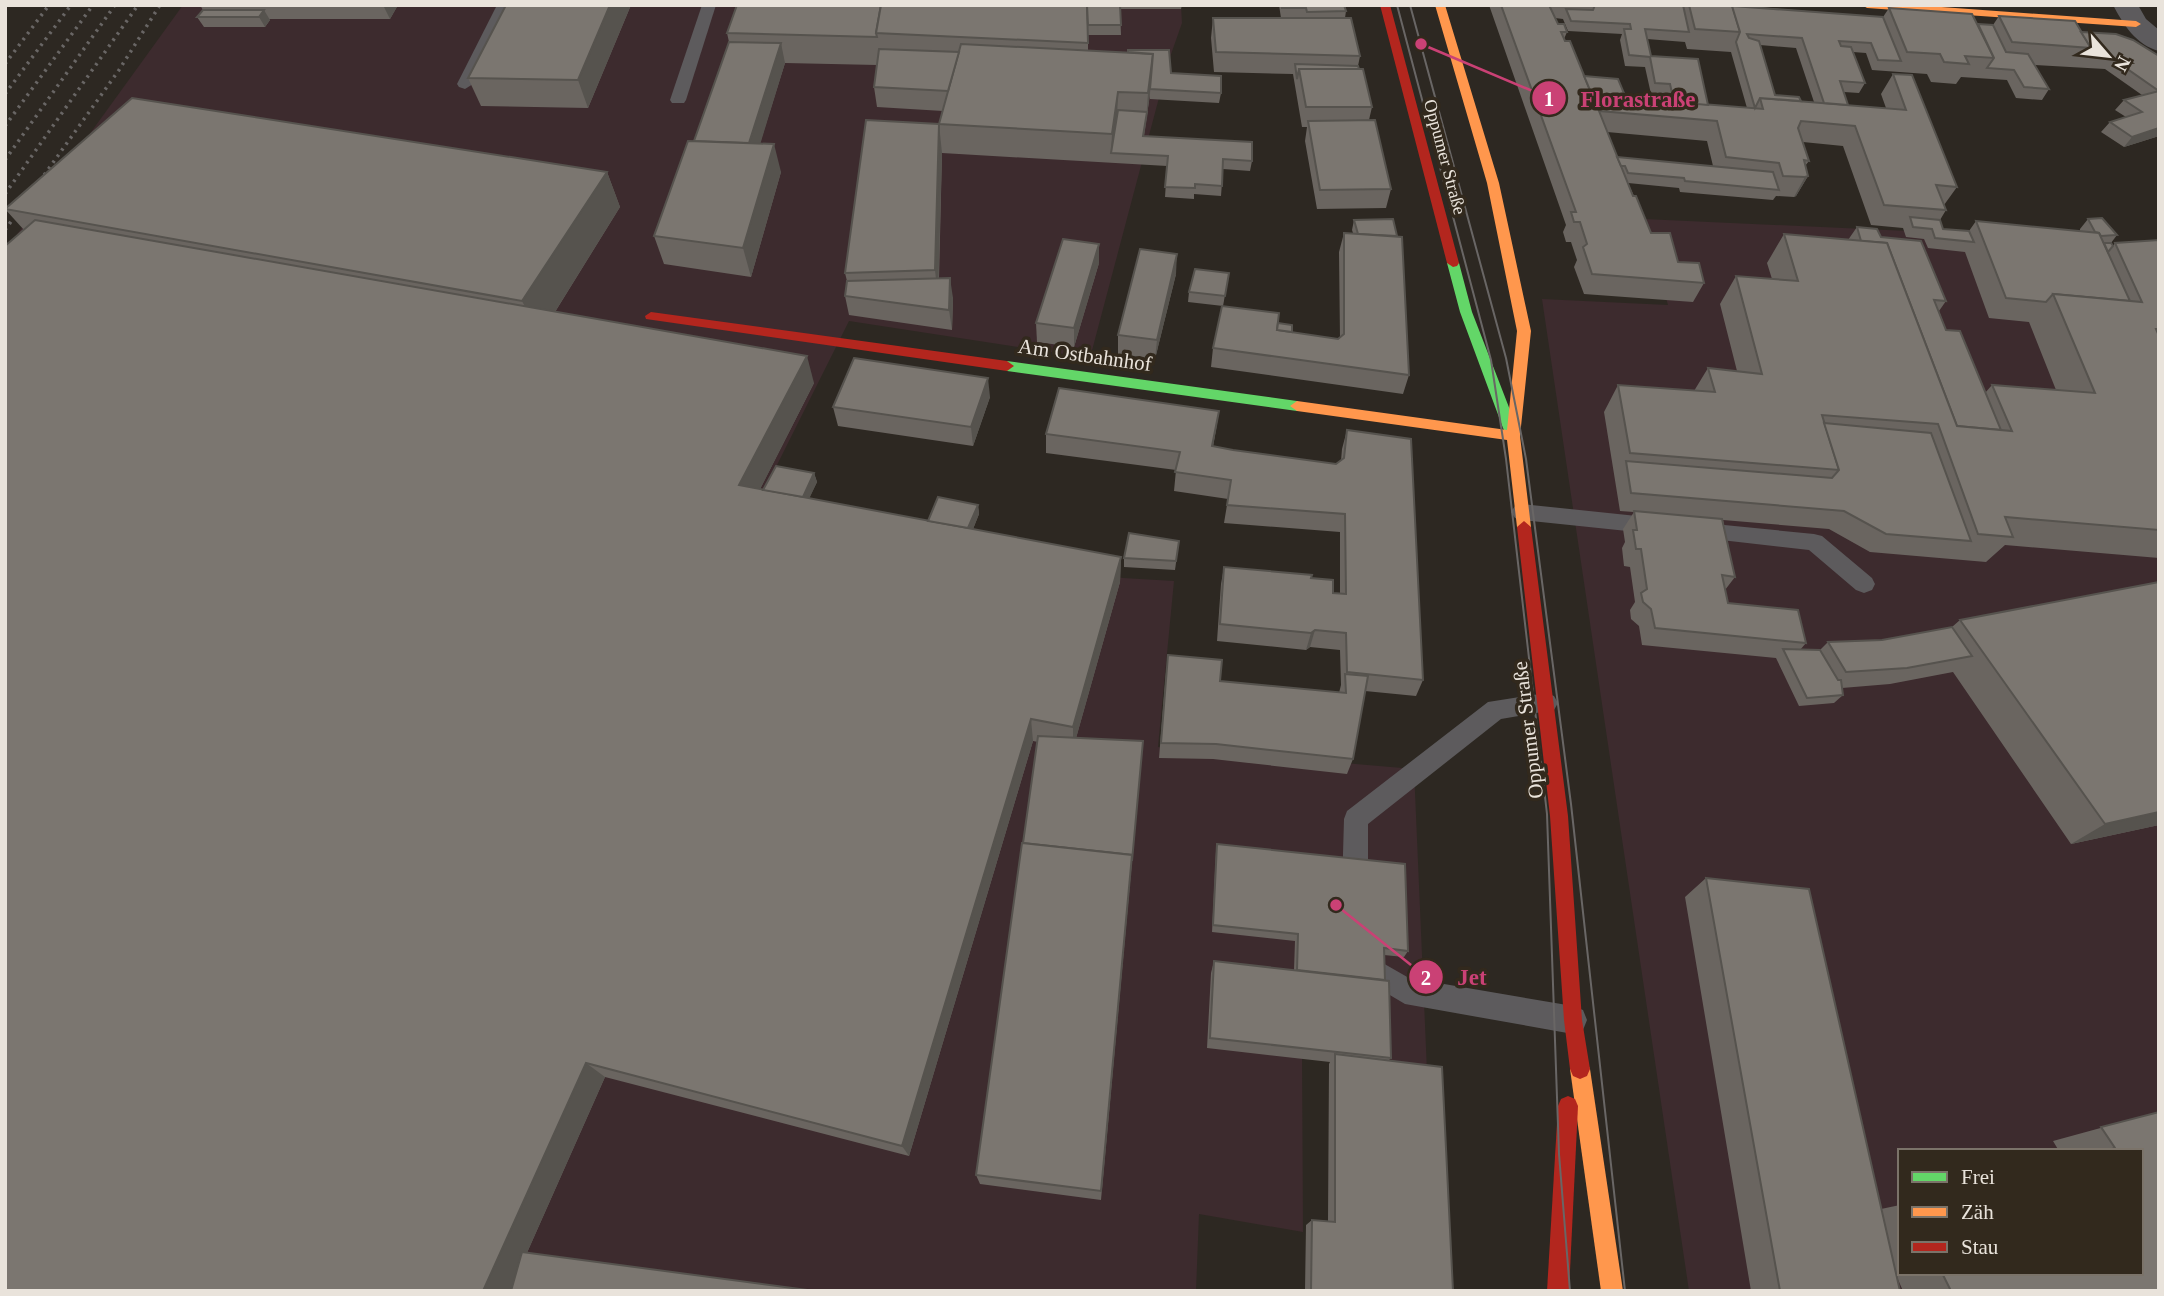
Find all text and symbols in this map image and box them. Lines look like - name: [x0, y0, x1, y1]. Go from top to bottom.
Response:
- north arrow: [2073, 21, 2143, 91]
- text: N: [2110, 53, 2135, 75]
- callout: Florastraße: [1532, 76, 1710, 120]
- text: 1: [1544, 87, 1554, 111]
- text: Florastraße: [1581, 87, 1695, 112]
- street label: Oppumer Straße: [1420, 97, 1470, 217]
- street label: Am Ostbahnhof: [1017, 334, 1153, 376]
- street label: Oppumer Straße: [1508, 660, 1548, 800]
- callout: Jet: [1409, 955, 1501, 999]
- text: Jet: [1457, 965, 1487, 990]
- text: 2: [1421, 966, 1431, 990]
- legend: [1898, 1149, 2143, 1275]
- text: Frei: [1961, 1165, 1995, 1189]
- text: Zäh: [1961, 1200, 1994, 1224]
- text: Stau: [1961, 1235, 1999, 1259]

